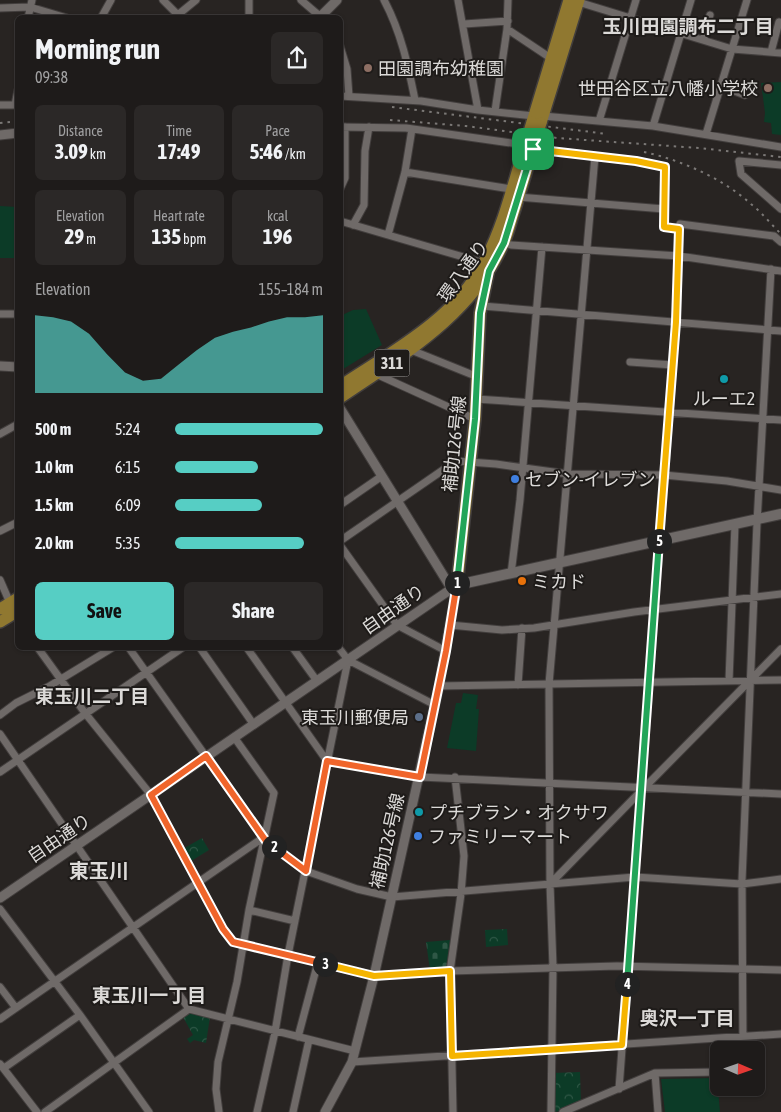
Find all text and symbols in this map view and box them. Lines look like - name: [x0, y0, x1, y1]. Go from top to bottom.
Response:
- district label: 玉川田園調布二丁目: [602, 15, 774, 37]
- button: share: [271, 32, 323, 84]
- text: Morning run: [35, 33, 160, 65]
- place label: 田園調布幼稚園: [378, 58, 504, 79]
- marker: 田園調布幼稚園: [362, 62, 374, 74]
- text: 09:38: [35, 68, 68, 86]
- place label: 世田谷区立八幡小学校: [578, 78, 758, 99]
- marker: 世田谷区立八幡小学校: [762, 82, 774, 94]
- text: Distance: [58, 123, 103, 139]
- text: Time: [166, 123, 192, 139]
- text: Pace: [265, 123, 290, 139]
- pin: [512, 128, 554, 170]
- icon: arrive: [519, 135, 547, 163]
- text: 3.09: [55, 139, 88, 163]
- text: 17:49: [157, 139, 201, 163]
- text: 5:46: [250, 139, 283, 163]
- text: km: [88, 146, 106, 162]
- text: /km: [283, 146, 306, 162]
- text: Elevation: [56, 208, 105, 224]
- text: Heart rate: [153, 208, 205, 224]
- text: kcal: [267, 208, 288, 224]
- text: 29: [64, 224, 84, 248]
- text: 135: [152, 224, 181, 248]
- text: 196: [263, 224, 292, 248]
- text: m: [84, 231, 96, 247]
- text: bpm: [181, 231, 206, 247]
- street label: 環八通り: [433, 236, 493, 306]
- text: Elevation: [35, 280, 90, 298]
- text: 155–184 m: [259, 280, 323, 298]
- road number: 311: [374, 349, 410, 376]
- marker: ルーエ2: [718, 373, 730, 385]
- place label: ルーエ2: [693, 388, 755, 409]
- street label: 補助126号線: [438, 394, 470, 494]
- text: 500 m: [35, 420, 71, 438]
- text: 5:24: [115, 420, 140, 438]
- text: 1.0 km: [35, 458, 74, 476]
- text: 6:15: [115, 458, 140, 476]
- place label: セブン-イレブン: [525, 469, 656, 490]
- marker: セブン-イレブン: [509, 473, 521, 485]
- text: 1.5 km: [35, 496, 74, 514]
- text: 6:09: [115, 496, 141, 514]
- pin: 5: [646, 528, 672, 554]
- text: 5: [656, 533, 663, 549]
- text: 2.0 km: [35, 534, 74, 552]
- text: 5:35: [115, 534, 140, 552]
- pin: 1: [444, 570, 470, 596]
- place label: ミカド: [532, 571, 586, 592]
- text: 1: [454, 575, 461, 591]
- marker: ミカド: [516, 575, 528, 587]
- street label: 自由通り: [357, 580, 429, 638]
- button: Save: [35, 582, 174, 640]
- button: Share: [184, 582, 323, 640]
- district label: 東玉川二丁目: [35, 685, 149, 707]
- place label: 東玉川郵便局: [301, 707, 409, 728]
- marker: 東玉川郵便局: [413, 711, 425, 723]
- street label: 補助126号線: [366, 791, 408, 891]
- place label: プチブラン・オクサワ: [429, 802, 609, 823]
- marker: プチブラン・オクサワ: [413, 806, 425, 818]
- street label: 自由通り: [23, 809, 95, 867]
- place label: ファミリーマート: [428, 826, 572, 847]
- marker: ファミリーマート: [412, 830, 424, 842]
- pin: 2: [262, 834, 286, 860]
- text: 2: [271, 839, 278, 855]
- district label: 東玉川: [69, 859, 129, 882]
- pin: 3: [312, 952, 338, 976]
- text: 3: [322, 956, 329, 972]
- pin: 4: [614, 972, 640, 996]
- text: 4: [624, 976, 631, 992]
- district label: 東玉川一丁目: [92, 984, 206, 1006]
- district label: 奥沢一丁目: [639, 1007, 735, 1029]
- north arrow: [710, 1041, 765, 1096]
- map controls: [710, 1041, 765, 1096]

